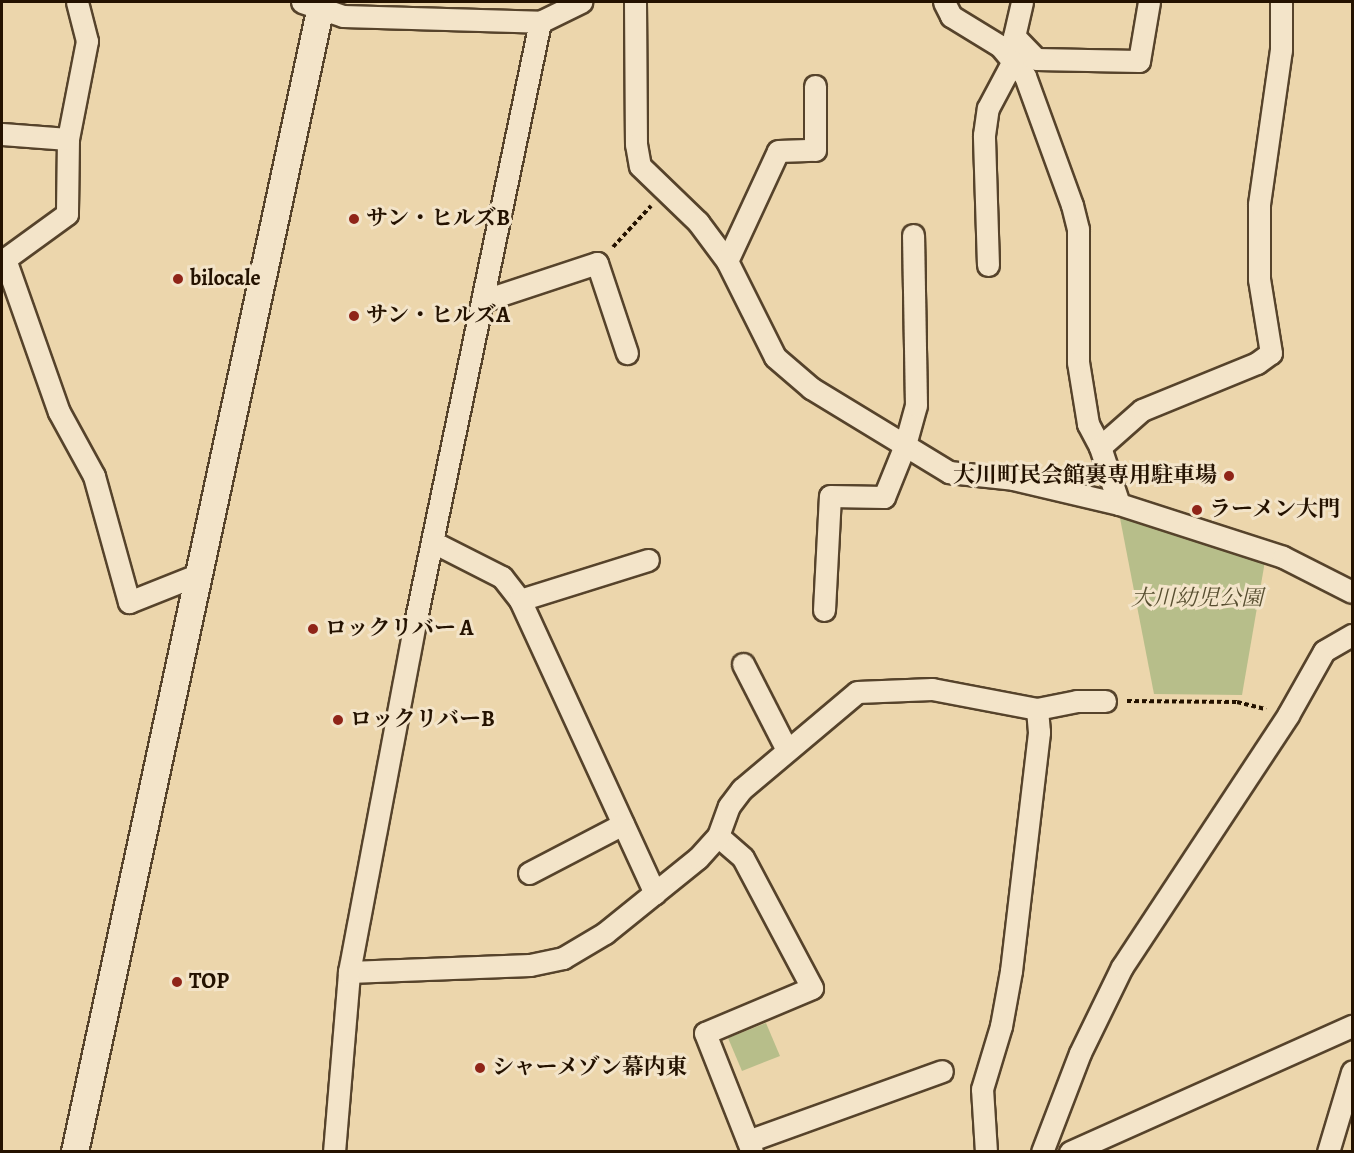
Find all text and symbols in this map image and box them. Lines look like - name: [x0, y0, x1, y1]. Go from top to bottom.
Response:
- place label: サン・ヒルズB: [366, 206, 512, 232]
- marker: サン・ヒルズB: [347, 212, 361, 226]
- place label: bilocale: [190, 266, 261, 292]
- marker: bilocale: [171, 272, 185, 286]
- place label: サン・ヒルズA: [366, 303, 512, 329]
- marker: サン・ヒルズA: [347, 309, 361, 323]
- place label: 大川町民会館裏専用駐車場: [953, 463, 1217, 489]
- marker: 大川町民会館裏専用駐車場: [1222, 469, 1236, 483]
- place label: ラーメン大門: [1209, 497, 1341, 523]
- marker: ラーメン大門: [1190, 503, 1204, 517]
- park label: 大川幼児公園: [1131, 586, 1263, 612]
- place label: ロックリバー A: [325, 616, 475, 642]
- marker: ロックリバー A: [306, 622, 320, 636]
- place label: ロックリバーB: [350, 707, 496, 733]
- marker: ロックリバーB: [331, 713, 345, 727]
- place label: TOP: [189, 969, 229, 995]
- marker: TOP: [170, 975, 184, 989]
- place label: シャーメゾン幕内東: [492, 1055, 690, 1081]
- marker: シャーメゾン幕内東: [473, 1061, 487, 1075]

